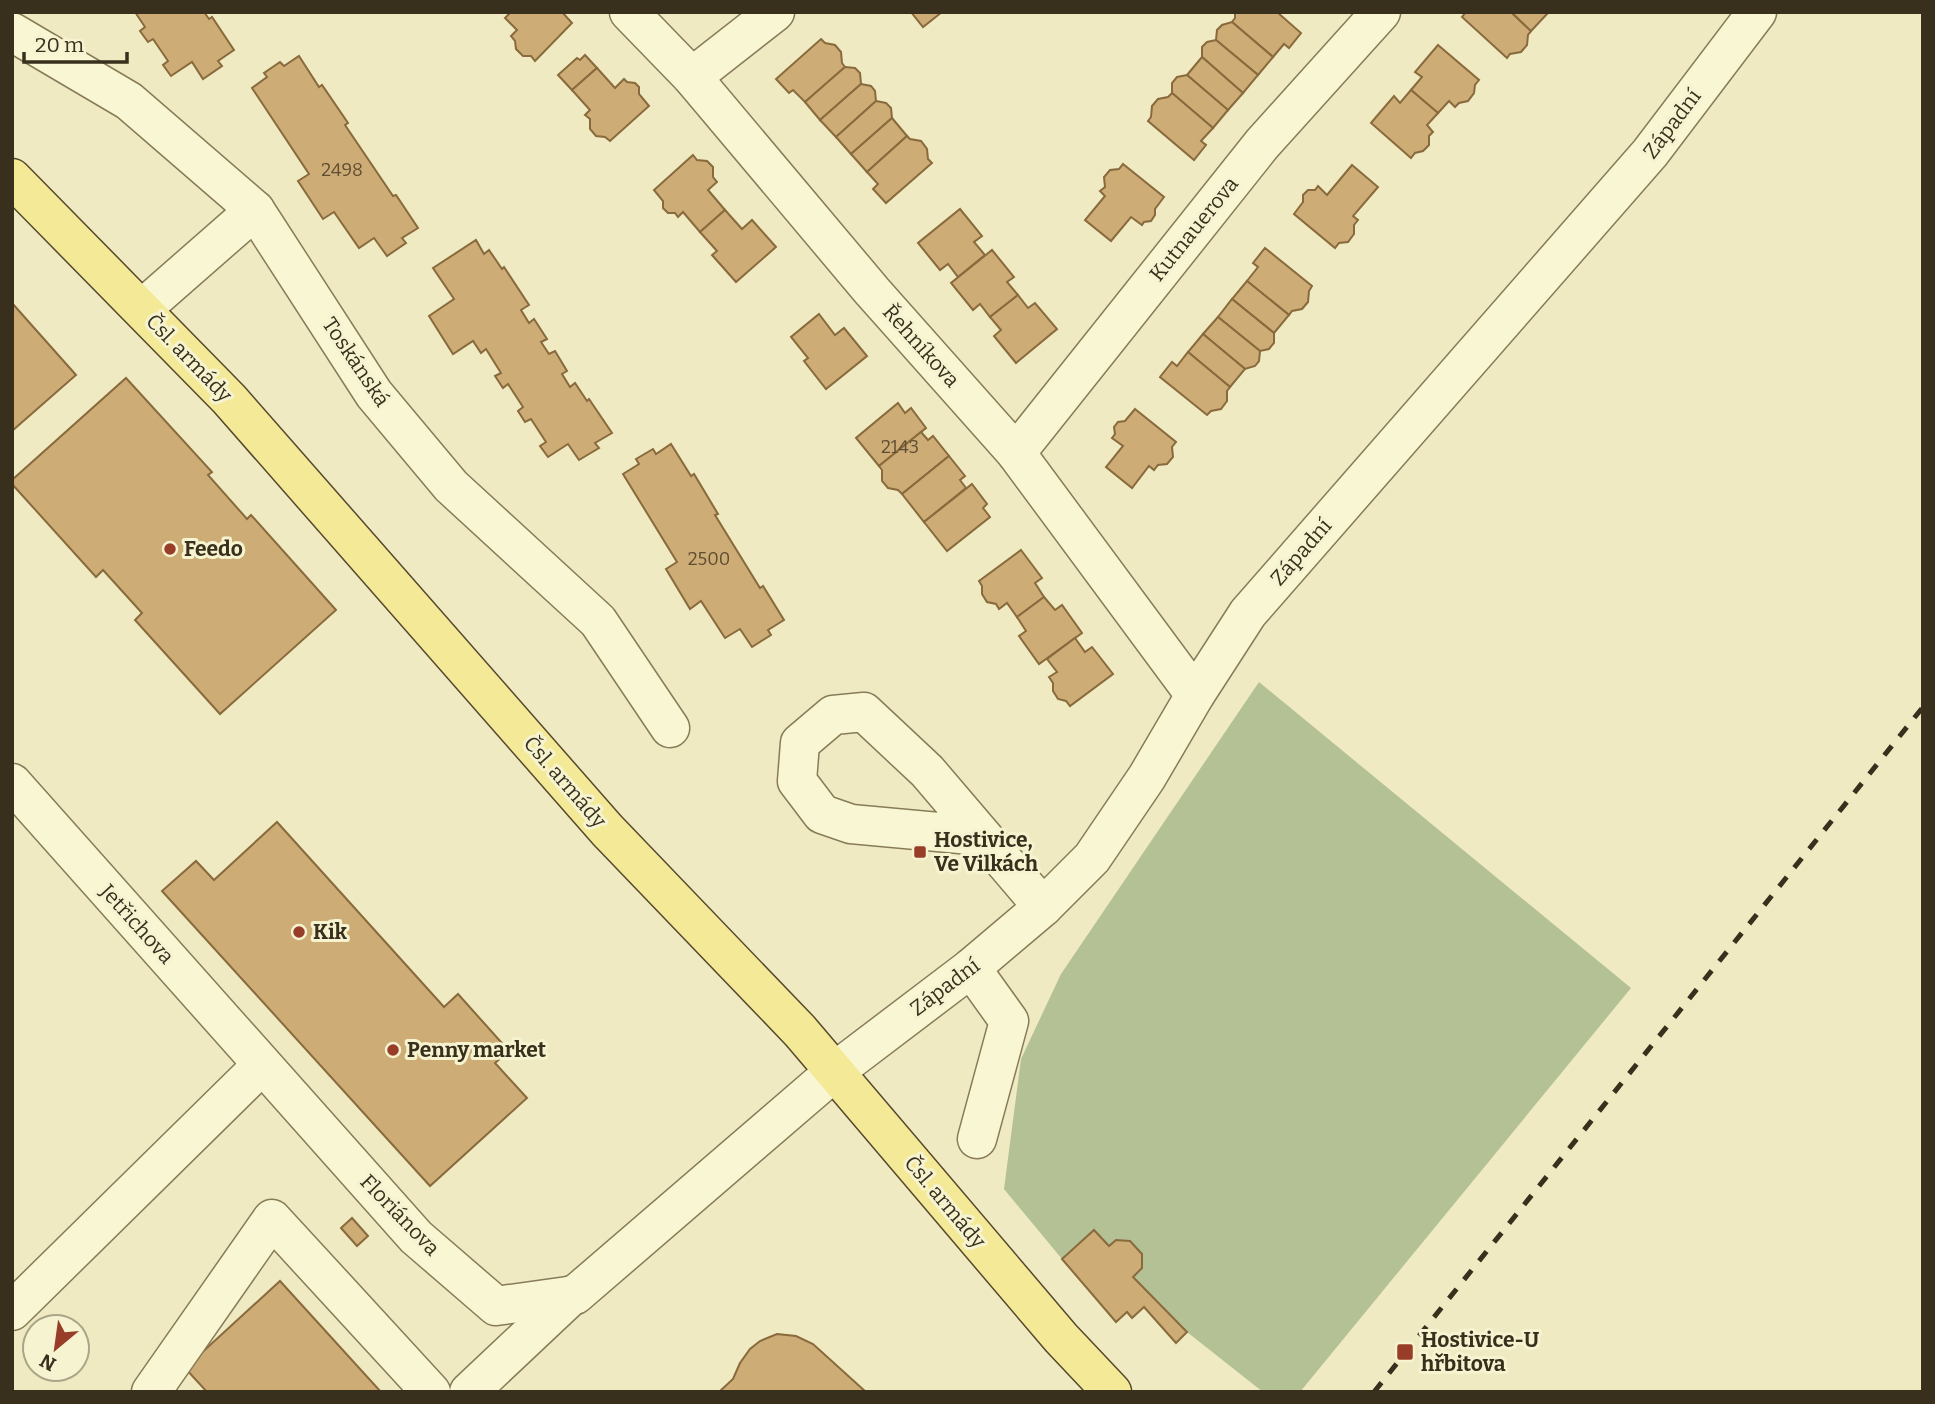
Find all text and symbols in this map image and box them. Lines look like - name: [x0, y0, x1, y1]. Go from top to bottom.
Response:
- scale bar: [24, 21, 128, 65]
- text: 20 m: [35, 32, 84, 58]
- street label: Západní: [1637, 83, 1707, 164]
- house number: 2498: [321, 159, 363, 181]
- street label: Kutnauerova: [1144, 171, 1244, 286]
- street label: Řehníkova: [877, 299, 965, 393]
- street label: Čsl. armády: [140, 308, 238, 408]
- street label: Toskánská: [317, 312, 396, 412]
- house number: 2143: [881, 436, 919, 458]
- street label: Západní: [1265, 513, 1338, 591]
- place label: Feedo: [184, 536, 243, 562]
- marker: Feedo: [162, 541, 178, 557]
- house number: 2500: [688, 548, 730, 570]
- street label: Čsl. armády: [518, 731, 613, 834]
- place label: Hostivice, Ve Vilkách: [934, 827, 1039, 877]
- marker: Hostivice, Ve Vilkách: [912, 844, 928, 860]
- street label: Jetřichova: [94, 878, 180, 970]
- place label: Kik: [313, 919, 348, 945]
- marker: Kik: [291, 924, 307, 940]
- street label: Západní: [905, 952, 986, 1022]
- place label: Penny market: [407, 1037, 547, 1063]
- marker: Penny market: [385, 1042, 401, 1058]
- street label: Čsl. armády: [899, 1150, 992, 1254]
- street label: Floriánova: [355, 1169, 446, 1262]
- north arrow: [21, 1313, 91, 1383]
- place label: Hostivice-U hřbitova: [1421, 1327, 1540, 1377]
- marker: Hostivice-U hřbitova: [1395, 1342, 1415, 1362]
- text: N: [36, 1349, 60, 1376]

